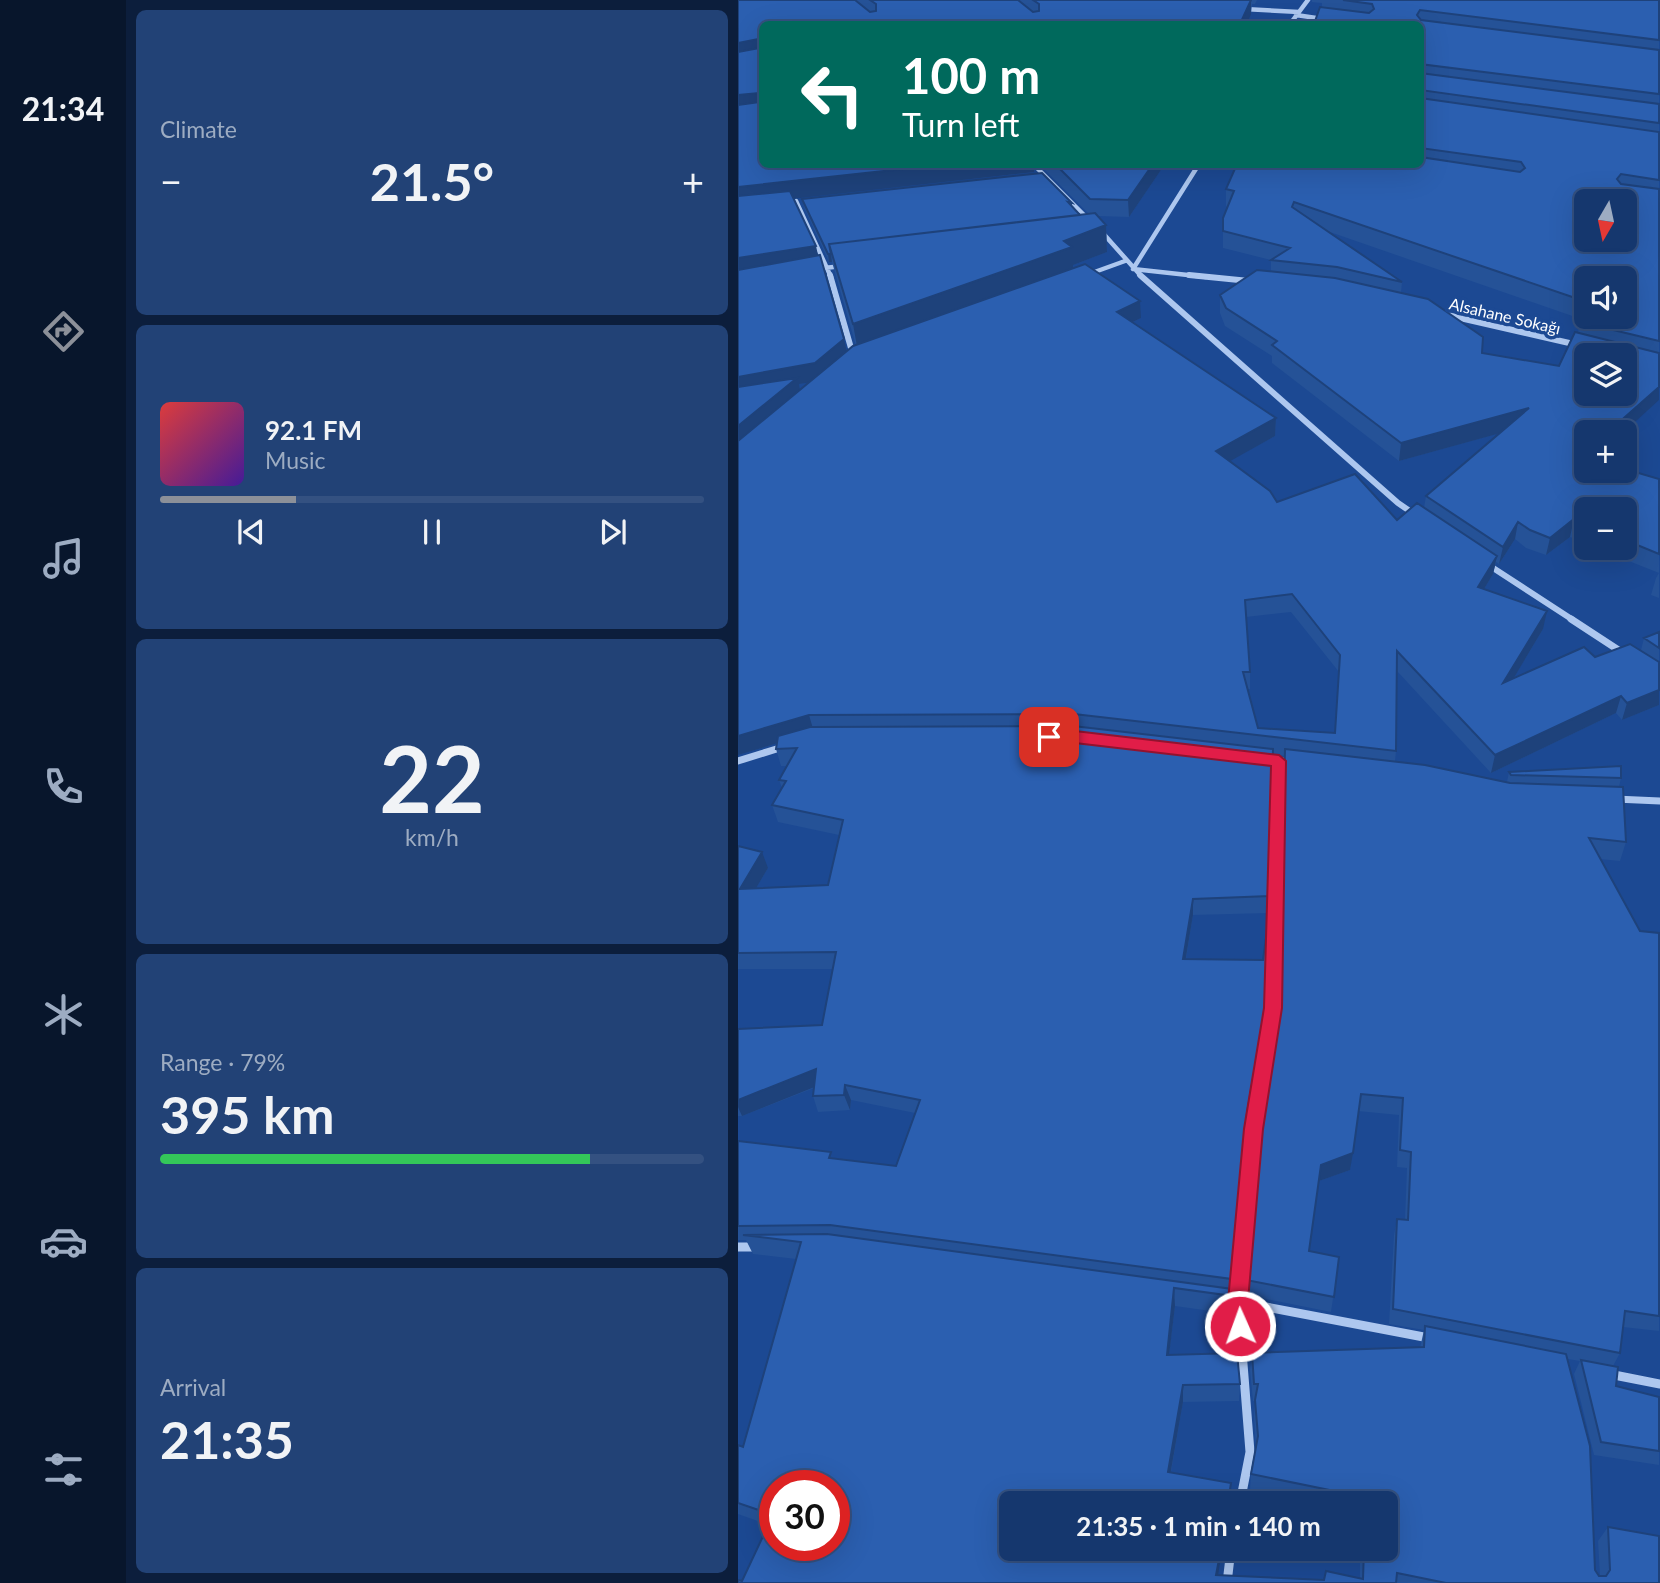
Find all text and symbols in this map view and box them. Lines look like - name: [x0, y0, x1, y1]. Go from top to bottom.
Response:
- text: 100 m: [902, 46, 1040, 104]
- icon: left: [787, 49, 878, 140]
- text: 21:34: [22, 89, 104, 128]
- text: Turn left: [902, 105, 1019, 144]
- text: Climate: [160, 115, 237, 143]
- text: 21.5°: [370, 150, 494, 212]
- text: −: [160, 158, 182, 204]
- text: +: [682, 158, 704, 204]
- north arrow: [1574, 189, 1638, 252]
- map controls: [1574, 189, 1637, 560]
- button: sound: [1574, 266, 1637, 329]
- street label: Alsahane Sokağı: [1448, 293, 1563, 338]
- icon: directions: [39, 307, 88, 356]
- button: layers: [1574, 343, 1637, 406]
- text: 92.1 FM: [265, 414, 362, 446]
- button: +: [1574, 420, 1637, 483]
- text: Music: [265, 446, 325, 474]
- button: −: [1574, 497, 1637, 560]
- icon: previous: [232, 513, 270, 551]
- icon: pause: [413, 513, 451, 551]
- icon: next: [594, 513, 632, 551]
- icon: music: [39, 534, 88, 583]
- pin: [1019, 707, 1079, 767]
- icon: arrive: [1030, 718, 1068, 756]
- text: 22: [379, 723, 485, 832]
- icon: phone: [39, 762, 88, 811]
- text: km/h: [405, 823, 459, 851]
- icon: climate: [39, 990, 88, 1039]
- text: Range · 79%: [160, 1048, 285, 1076]
- text: 395 km: [160, 1083, 334, 1145]
- icon: car: [39, 1217, 88, 1266]
- position arrow: [1203, 1289, 1277, 1363]
- text: Arrival: [160, 1373, 226, 1401]
- text: 21:35: [160, 1408, 294, 1470]
- icon: filters: [39, 1445, 88, 1494]
- speed limit sign: 30: [759, 1470, 850, 1561]
- text: 21:35 · 1 min · 140 m: [1076, 1510, 1321, 1542]

